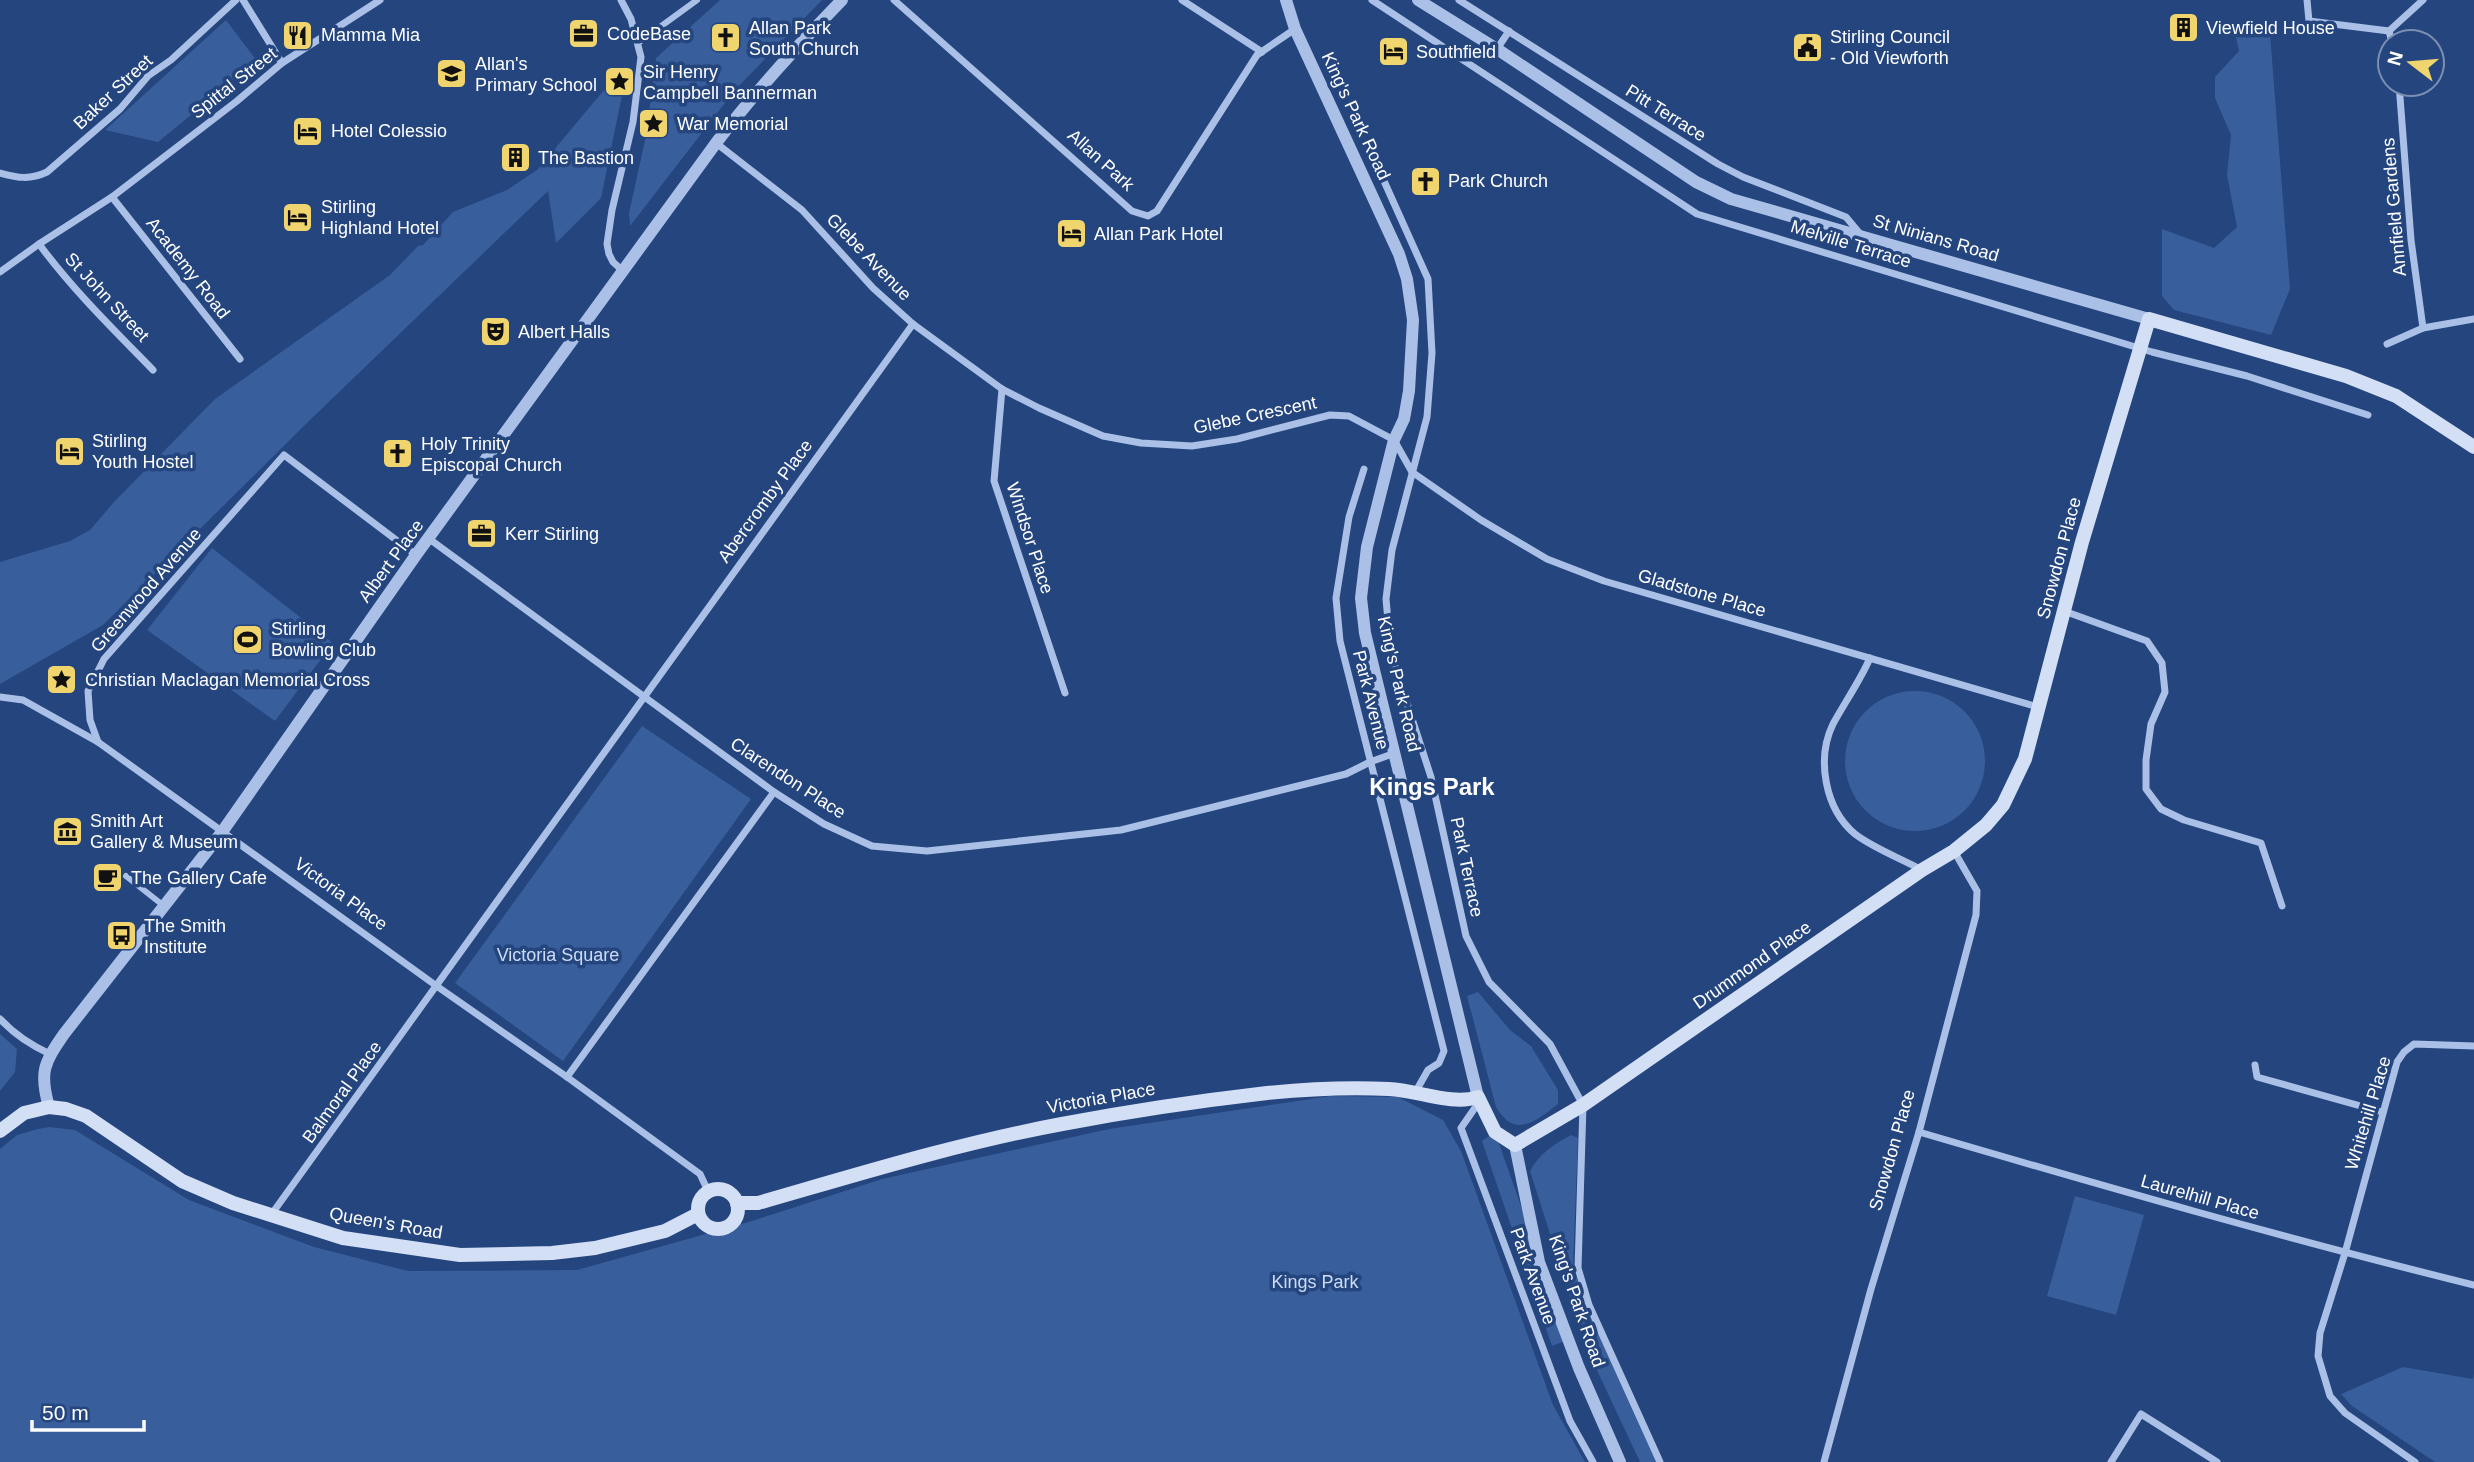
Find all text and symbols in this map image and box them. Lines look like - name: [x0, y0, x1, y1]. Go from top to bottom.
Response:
- building icon: Viewfield House: [2166, 11, 2200, 45]
- office icon: CodeBase: [567, 17, 601, 51]
- restaurant icon: Mamma Mia: [281, 18, 315, 52]
- place label: Allan Park South Church: [749, 18, 859, 59]
- place label: Viewfield House: [2206, 18, 2335, 38]
- church icon: Allan Park South Church: [709, 21, 743, 55]
- place label: CodeBase: [607, 24, 691, 44]
- place label: Mamma Mia: [321, 25, 421, 45]
- place label: Stirling Council - Old Viewforth: [1830, 27, 1950, 68]
- north arrow: [2376, 28, 2446, 98]
- public building icon: Stirling Council - Old Viewforth: [1790, 30, 1824, 64]
- hotel icon: Southfield: [1376, 35, 1410, 69]
- place label: Southfield: [1416, 42, 1496, 62]
- street label: Spittal Street: [187, 43, 281, 123]
- street label: King's Park Road: [1318, 49, 1394, 183]
- text: N: [2383, 49, 2407, 68]
- street label: Baker Street: [70, 51, 156, 133]
- place label: Allan's Primary School: [475, 54, 597, 95]
- school or university icon: Allan's Primary School: [435, 57, 469, 91]
- place label: Sir Henry Campbell Bannerman: [643, 62, 817, 103]
- place icon: Sir Henry Campbell Bannerman: [603, 65, 637, 99]
- street label: Pitt Terrace: [1622, 80, 1710, 146]
- place icon: War Memorial: [637, 107, 671, 141]
- hotel icon: Hotel Colessio: [291, 114, 325, 148]
- place label: War Memorial: [677, 114, 788, 134]
- place label: Hotel Colessio: [331, 121, 447, 141]
- street label: Allan Park: [1064, 125, 1139, 196]
- street label: Annfield Gardens: [2378, 137, 2410, 277]
- building icon: The Bastion: [498, 141, 532, 175]
- place label: The Bastion: [538, 148, 634, 168]
- church icon: Park Church: [1408, 164, 1442, 198]
- place label: Park Church: [1448, 171, 1548, 191]
- place label: Stirling Highland Hotel: [321, 197, 439, 238]
- hotel icon: Stirling Highland Hotel: [281, 200, 315, 234]
- street label: Glebe Avenue: [823, 209, 915, 305]
- street label: St Ninians Road: [1871, 210, 2001, 266]
- street label: Academy Road: [142, 213, 234, 323]
- street label: Melville Terrace: [1788, 216, 1914, 272]
- hotel icon: Allan Park Hotel: [1054, 217, 1088, 251]
- place label: Allan Park Hotel: [1094, 224, 1223, 244]
- street label: St John Street: [61, 248, 153, 346]
- theatre icon: Albert Halls: [478, 315, 512, 349]
- place label: Albert Halls: [518, 322, 610, 342]
- street label: Glebe Crescent: [1192, 392, 1318, 438]
- place label: Stirling Youth Hostel: [92, 431, 193, 472]
- hotel icon: Stirling Youth Hostel: [52, 434, 86, 468]
- place label: Holy Trinity Episcopal Church: [421, 434, 562, 475]
- street label: Abercromby Place: [714, 436, 816, 566]
- church icon: Holy Trinity Episcopal Church: [381, 437, 415, 471]
- street label: Windsor Place: [1003, 480, 1057, 596]
- street label: Snowdon Place: [2033, 495, 2085, 621]
- street label: Albert Place: [354, 516, 428, 606]
- office icon: Kerr Stirling: [465, 517, 499, 551]
- street label: Greenwood Avenue: [87, 524, 205, 656]
- place label: Kerr Stirling: [505, 524, 599, 544]
- street label: Gladstone Place: [1636, 565, 1768, 621]
- street label: King's Park Road: [1374, 614, 1424, 754]
- place label: Stirling Bowling Club: [271, 619, 376, 660]
- sports icon: Stirling Bowling Club: [231, 622, 265, 656]
- street label: Park Avenue: [1349, 648, 1393, 752]
- place icon: Christian Maclagan Memorial Cross: [45, 663, 79, 697]
- place label: Christian Maclagan Memorial Cross: [85, 670, 370, 690]
- street label: Clarendon Place: [727, 733, 849, 823]
- district label: Kings Park: [1369, 773, 1495, 800]
- place label: Smith Art Gallery & Museum: [90, 811, 238, 852]
- museum icon: Smith Art Gallery & Museum: [50, 814, 84, 848]
- street label: Park Terrace: [1447, 815, 1487, 919]
- street label: Victoria Place: [291, 854, 391, 934]
- cafe icon: The Gallery Cafe: [91, 861, 125, 895]
- place label: The Gallery Cafe: [131, 868, 267, 888]
- place label: The Smith Institute: [144, 916, 226, 957]
- street label: Drummond Place: [1689, 917, 1815, 1013]
- bus stop icon: The Smith Institute: [104, 919, 138, 953]
- park label: Victoria Square: [497, 945, 619, 965]
- street label: Balmoral Place: [298, 1037, 386, 1147]
- street label: Whitehill Place: [2341, 1054, 2395, 1172]
- street label: Victoria Place: [1045, 1079, 1157, 1117]
- street label: Snowdon Place: [1865, 1087, 1919, 1213]
- street label: Laurelhill Place: [2139, 1171, 2261, 1223]
- street label: Queen's Road: [328, 1203, 444, 1243]
- street label: Park Avenue: [1506, 1225, 1560, 1327]
- street label: King's Park Road: [1545, 1232, 1609, 1370]
- park label: Kings Park: [1271, 1272, 1360, 1292]
- scale bar: [32, 1388, 144, 1432]
- text: 50 m: [42, 1401, 89, 1424]

